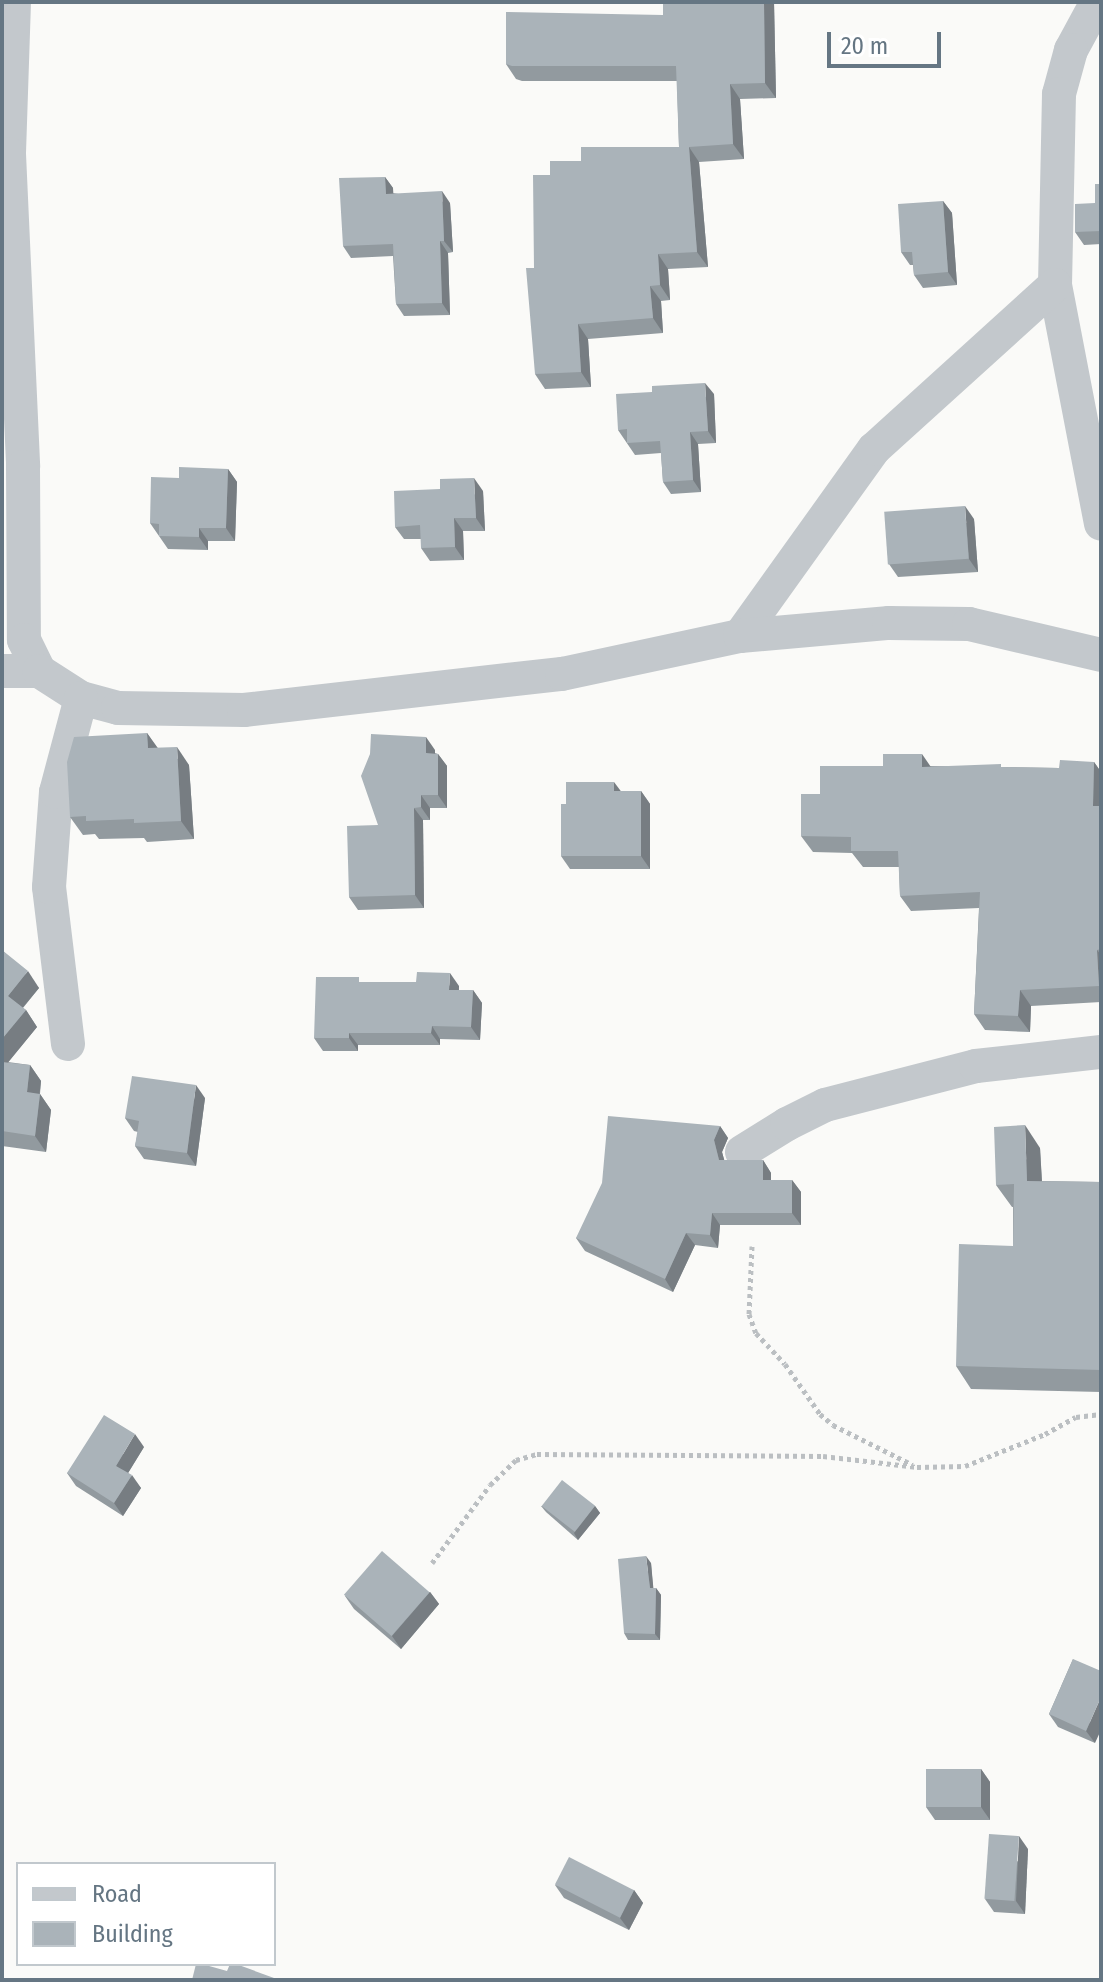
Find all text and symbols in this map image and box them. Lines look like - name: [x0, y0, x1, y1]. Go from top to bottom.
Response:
- scale bar: [831, 16, 945, 66]
- text: 20 m: [841, 32, 888, 60]
- legend: [16, 1862, 276, 1966]
- text: Road: [92, 1880, 142, 1908]
- text: Building: [92, 1920, 173, 1948]

